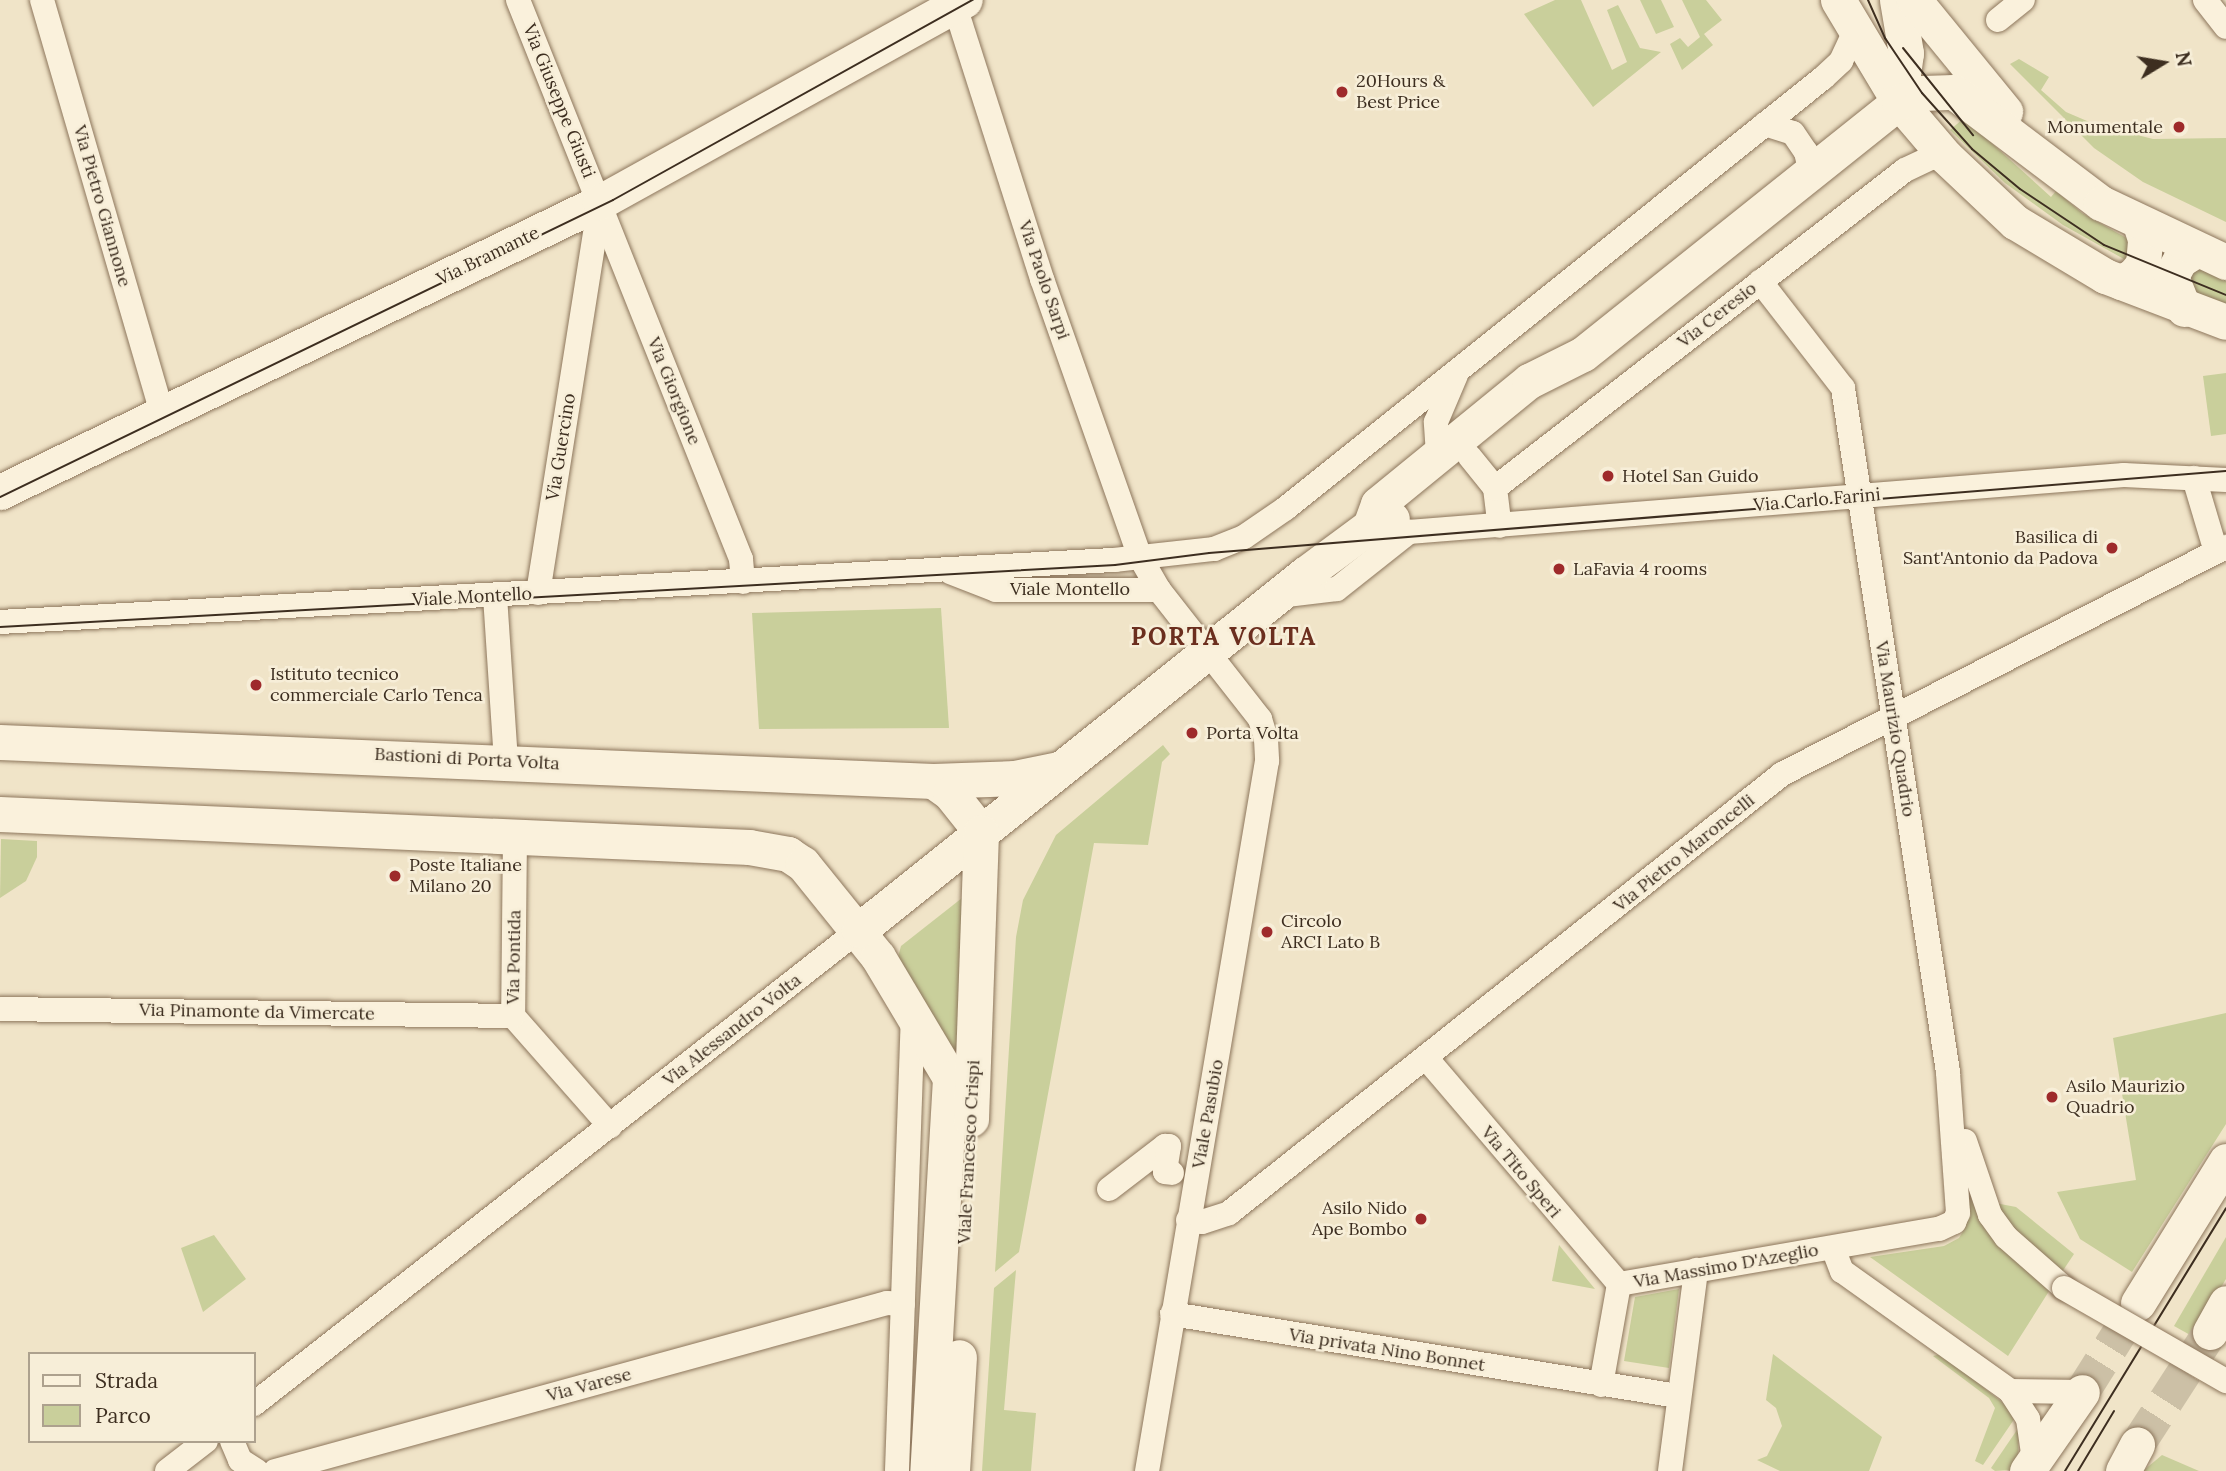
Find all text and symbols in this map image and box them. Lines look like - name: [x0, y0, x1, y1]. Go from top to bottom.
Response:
- street label: Via Giuseppe Giusti: [518, 21, 600, 181]
- north arrow: [2128, 28, 2198, 98]
- text: N: [2170, 49, 2197, 68]
- place label: 20Hours & Best Price: [1356, 71, 1445, 114]
- marker: 20Hours & Best Price: [1334, 84, 1350, 100]
- place label: Monumentale: [2047, 116, 2163, 138]
- marker: Monumentale: [2169, 117, 2189, 137]
- street label: Via Pietro Giannone: [69, 123, 135, 289]
- street label: Via Paolo Sarpi: [1014, 218, 1074, 342]
- street label: Via Bramante: [433, 222, 543, 290]
- street label: Via Ceresio: [1673, 277, 1761, 353]
- street label: Via Giorgione: [643, 334, 705, 448]
- street label: Via Guercino: [542, 392, 580, 502]
- place label: Hotel San Guido: [1622, 465, 1758, 487]
- marker: Hotel San Guido: [1600, 468, 1616, 484]
- street label: Via Carlo Farini: [1753, 484, 1881, 516]
- place label: Basilica di Sant'Antonio da Padova: [1903, 527, 2098, 570]
- marker: Basilica di Sant'Antonio da Padova: [2104, 540, 2120, 556]
- place label: LaFavia 4 rooms: [1573, 558, 1707, 580]
- marker: LaFavia 4 rooms: [1551, 561, 1567, 577]
- street label: Viale Montello: [1010, 578, 1130, 600]
- street label: Viale Montello: [412, 583, 532, 611]
- district label: PORTA VOLTA: [1132, 623, 1316, 651]
- street label: Via Maurizio Quadrio: [1870, 639, 1920, 819]
- place label: Istituto tecnico commerciale Carlo Tenca: [270, 664, 483, 706]
- marker: Istituto tecnico commerciale Carlo Tenca: [248, 677, 264, 693]
- place label: Porta Volta: [1206, 722, 1299, 744]
- marker: Porta Volta: [1184, 725, 1200, 741]
- street label: Bastioni di Porta Volta: [374, 743, 560, 775]
- street label: Via Pietro Maroncelli: [1609, 790, 1759, 916]
- place label: Poste Italiane Milano 20: [409, 855, 522, 898]
- marker: Poste Italiane Milano 20: [387, 868, 403, 884]
- street label: Via Pontida: [502, 909, 526, 1005]
- place label: Circolo ARCI Lato B: [1281, 911, 1380, 954]
- marker: Circolo ARCI Lato B: [1259, 924, 1275, 940]
- street label: Via Alessandro Volta: [658, 969, 806, 1091]
- street label: Via Pinamonte da Vimercate: [139, 999, 375, 1025]
- street label: Viale Pasubio: [1188, 1058, 1228, 1170]
- street label: Viale Francesco Crispi: [953, 1059, 985, 1245]
- place label: Asilo Maurizio Quadrio: [2066, 1076, 2185, 1118]
- marker: Asilo Maurizio Quadrio: [2044, 1089, 2060, 1105]
- street label: Via Tito Speri: [1476, 1122, 1566, 1222]
- place label: Asilo Nido Ape Bombo: [1312, 1198, 1407, 1240]
- marker: Asilo Nido Ape Bombo: [1413, 1211, 1429, 1227]
- street label: Via Massimo D'Azeglio: [1632, 1239, 1820, 1293]
- street label: Via privata Nino Bonnet: [1287, 1324, 1487, 1376]
- legend: [28, 1352, 256, 1443]
- street label: Via Varese: [544, 1363, 634, 1407]
- text: Strada: [95, 1367, 158, 1394]
- text: Parco: [95, 1402, 151, 1429]

